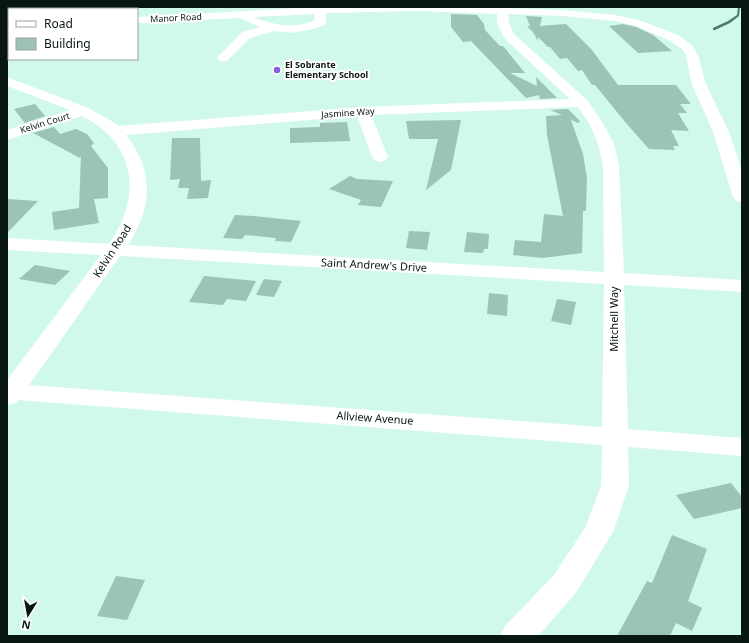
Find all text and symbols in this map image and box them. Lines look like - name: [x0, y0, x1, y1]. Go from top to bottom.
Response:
- legend: [8, 8, 138, 60]
- street label: Manor Road: [150, 10, 202, 25]
- text: Road: [44, 15, 73, 32]
- text: Building: [44, 35, 91, 52]
- place label: El Sobrante Elementary School: [285, 58, 369, 81]
- marker: El Sobrante Elementary School: [272, 65, 282, 75]
- street label: Jasmine Way: [320, 104, 375, 121]
- street label: Kelvin Court: [18, 109, 72, 136]
- street label: Kelvin Road: [89, 221, 134, 280]
- street label: Saint Andrew's Drive: [321, 254, 427, 275]
- street label: Mitchell Way: [606, 286, 621, 352]
- street label: Allview Avenue: [336, 407, 414, 428]
- north arrow: [8, 595, 48, 635]
- text: N: [20, 617, 32, 634]

